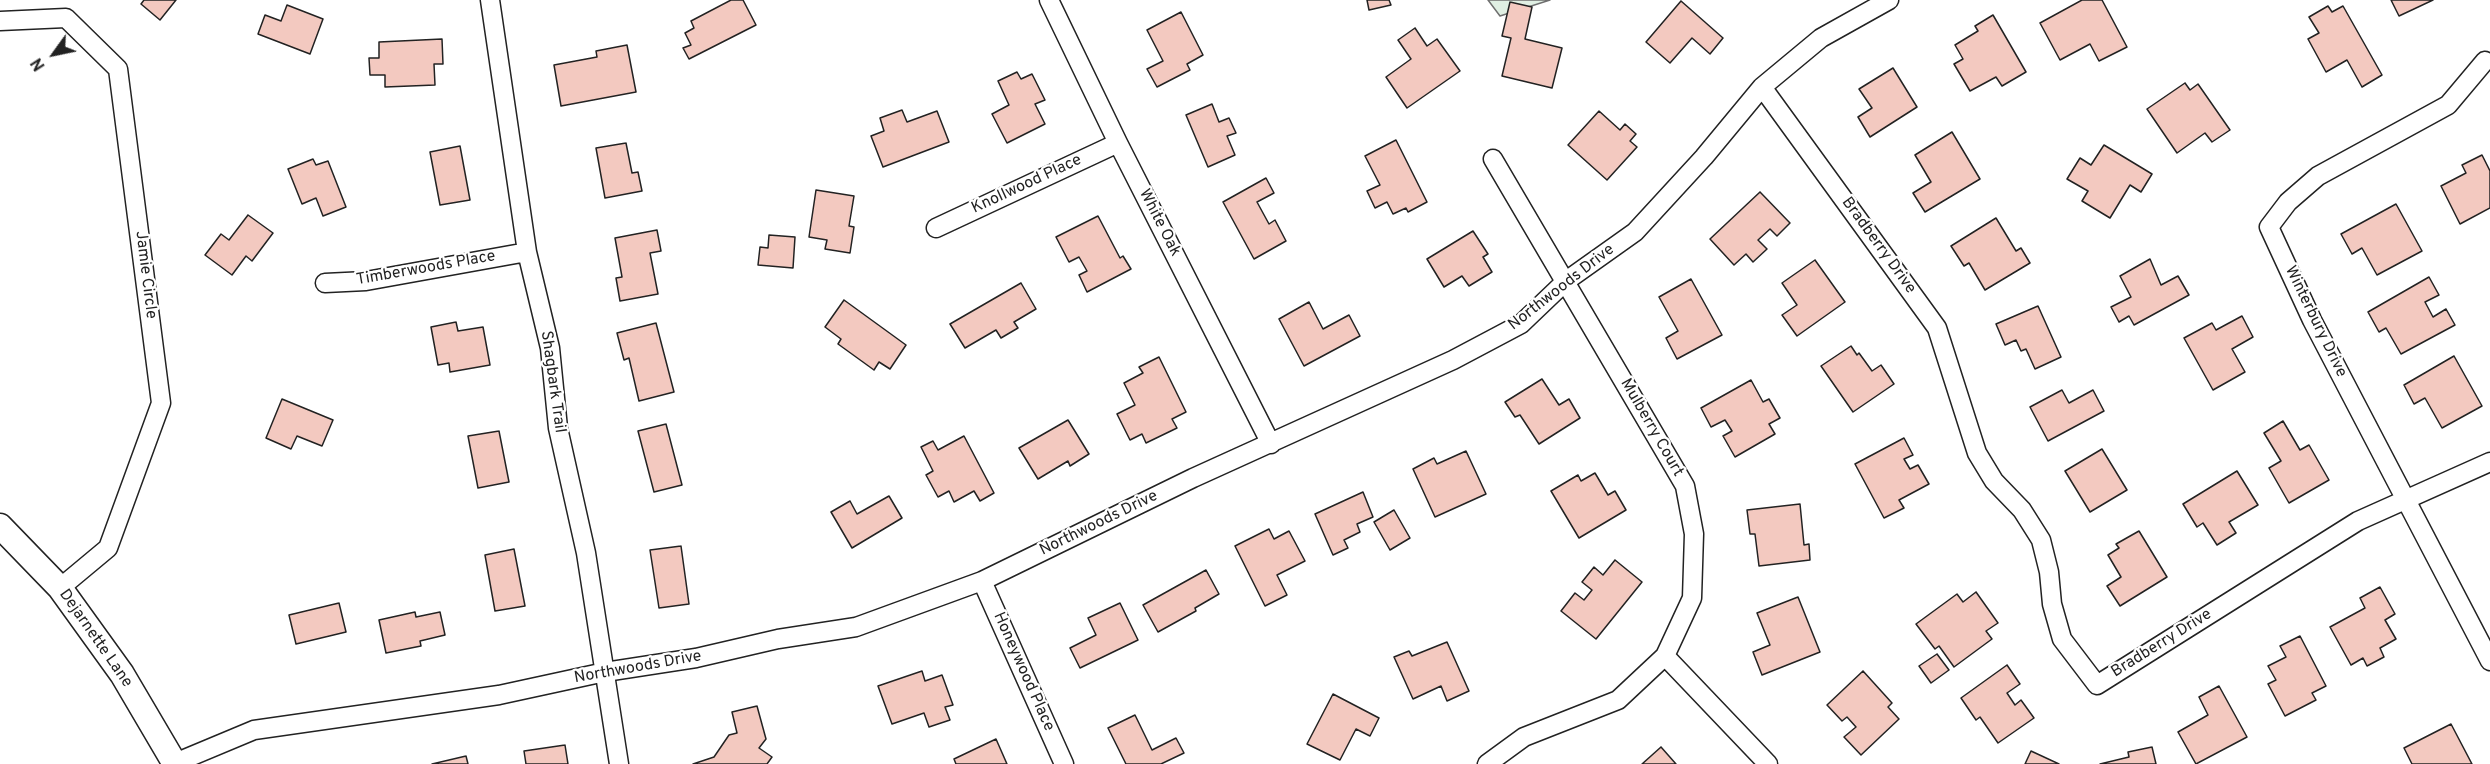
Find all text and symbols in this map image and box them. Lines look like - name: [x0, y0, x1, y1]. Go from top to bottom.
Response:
- north arrow: [24, 24, 84, 84]
- text: N: [27, 54, 50, 74]
- street label: Knollwood Place: [969, 151, 1085, 219]
- street label: White Oak: [1134, 186, 1184, 260]
- street label: Bradberry Drive: [1837, 194, 1919, 298]
- street label: Jamie Circle: [130, 230, 160, 320]
- street label: Northwoods Drive: [1505, 241, 1619, 335]
- street label: Timberwoods Place: [355, 247, 497, 291]
- street label: Winterbury Drive: [2280, 263, 2350, 381]
- street label: Shagbark Trail: [535, 330, 569, 434]
- street label: Mulberry Court: [1615, 376, 1687, 480]
- street label: Northwoods Drive: [1037, 487, 1161, 561]
- street label: Dejarnette Lane: [54, 586, 136, 692]
- street label: Bradberry Drive: [2108, 605, 2216, 683]
- street label: Honeywood Place: [988, 610, 1058, 734]
- street label: Northwoods Drive: [573, 647, 703, 689]

